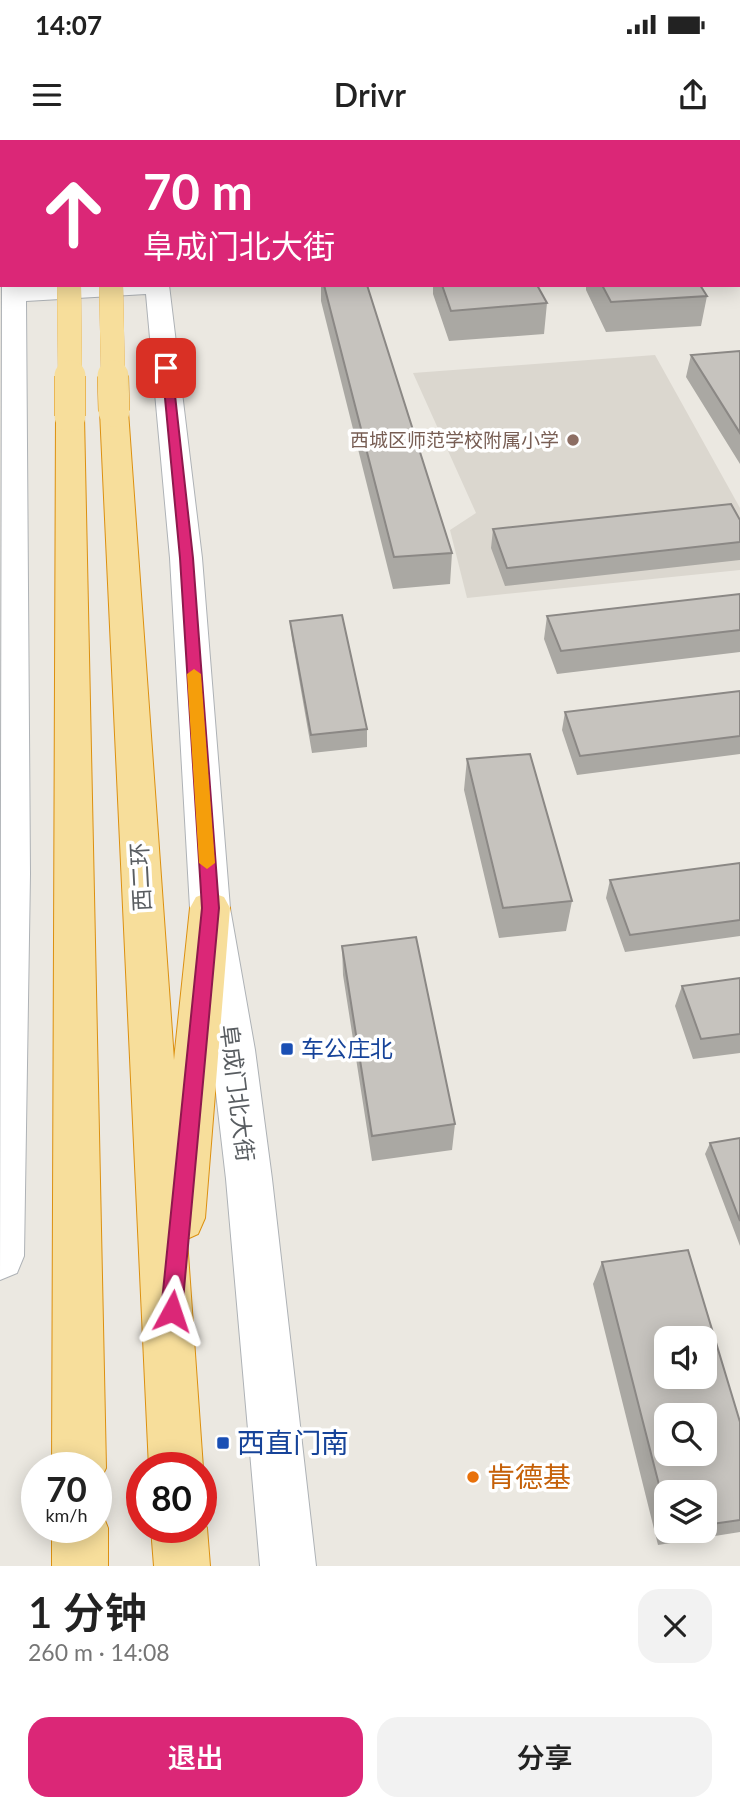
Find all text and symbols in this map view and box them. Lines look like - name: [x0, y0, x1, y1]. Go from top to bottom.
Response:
- text: 14:07: [35, 9, 102, 41]
- text: Drivr: [334, 75, 406, 114]
- icon: menu: [28, 76, 66, 114]
- icon: share: [674, 76, 712, 114]
- text: 70 m: [143, 162, 253, 220]
- icon: ahead: [28, 168, 119, 259]
- text: 阜成门北大街: [143, 226, 335, 265]
- pin: [136, 338, 196, 398]
- icon: arrive: [147, 349, 185, 387]
- place label: 西城区师范学校附属小学: [350, 428, 559, 451]
- marker: 西城区师范学校附属小学: [565, 432, 581, 448]
- street label: 西二环: [124, 842, 156, 912]
- street label: 阜成门北大街: [216, 1023, 260, 1163]
- place label: 车公庄北: [301, 1034, 393, 1062]
- marker: 车公庄北: [279, 1041, 295, 1057]
- position arrow: [135, 1274, 209, 1348]
- map controls: [654, 1326, 717, 1543]
- button: sound: [654, 1326, 717, 1389]
- button: search: [654, 1403, 717, 1466]
- place label: 西直门南: [237, 1425, 349, 1459]
- marker: 西直门南: [215, 1435, 231, 1451]
- speed limit sign: 80: [126, 1452, 217, 1543]
- place label: 肯德基: [487, 1459, 571, 1493]
- text: 70: [46, 1467, 87, 1509]
- marker: 肯德基: [465, 1469, 481, 1485]
- button: layers: [654, 1480, 717, 1543]
- text: km/h: [45, 1504, 88, 1526]
- text: 1 分钟: [28, 1587, 147, 1637]
- button: close: [638, 1589, 712, 1663]
- text: 260 m · 14:08: [28, 1638, 170, 1666]
- button: 退出: [28, 1717, 363, 1797]
- button: 分享: [377, 1717, 712, 1797]

